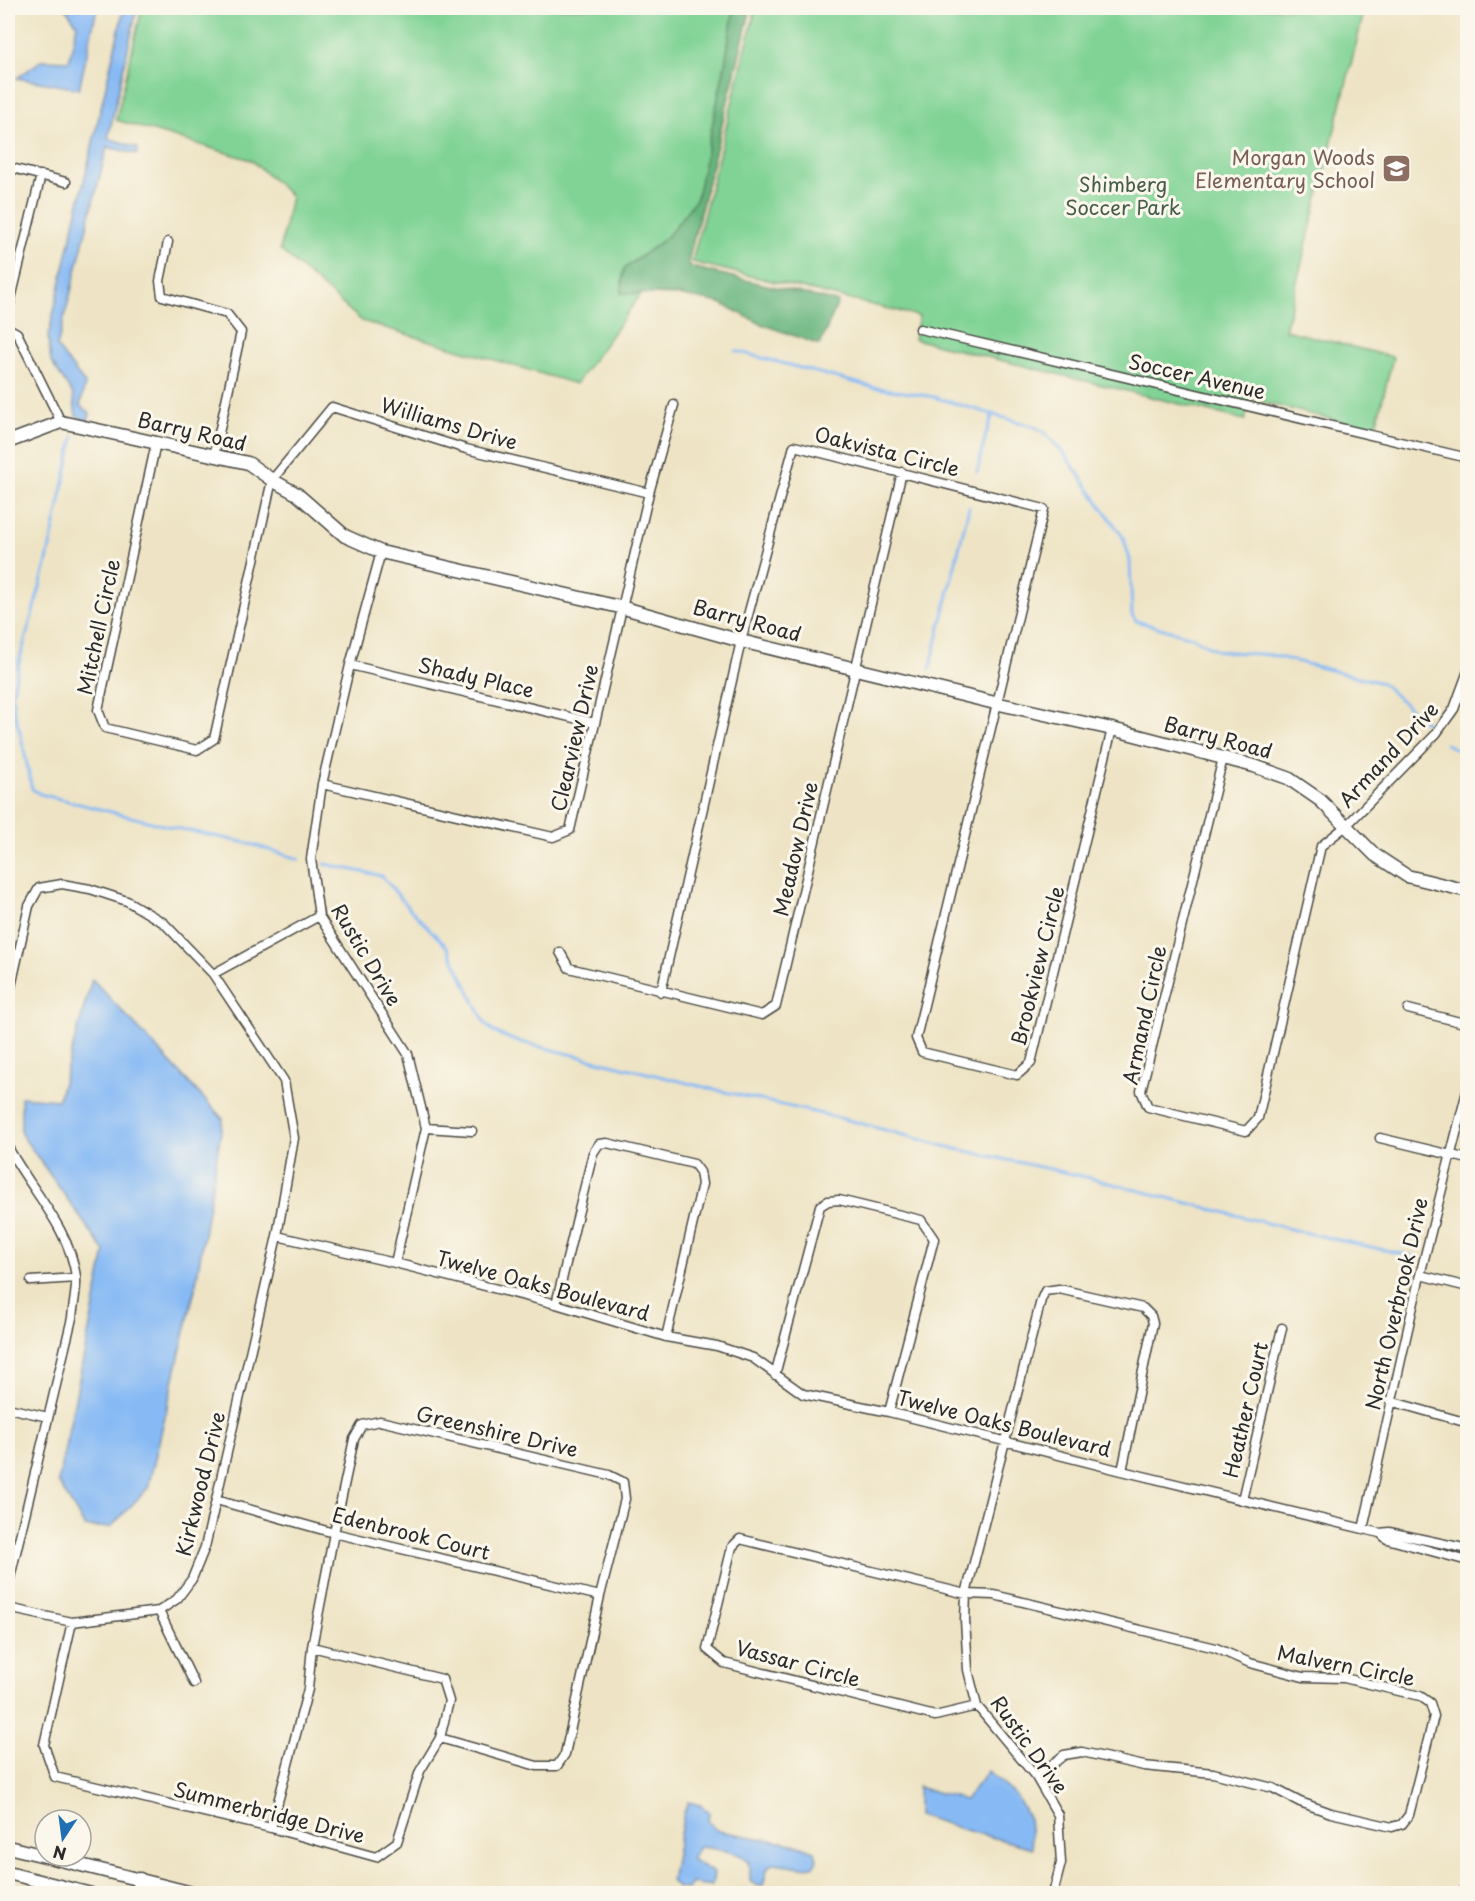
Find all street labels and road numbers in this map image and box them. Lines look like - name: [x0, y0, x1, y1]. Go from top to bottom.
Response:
- street label: Soccer Avenue: [1126, 346, 1269, 406]
- street label: Williams Drive: [377, 389, 521, 457]
- street label: Barry Road: [135, 404, 250, 458]
- street label: Oakvista Circle: [812, 419, 963, 484]
- street label: Mitchell Circle: [69, 556, 127, 698]
- street label: Barry Road: [690, 591, 805, 649]
- street label: Shady Place: [415, 649, 537, 705]
- street label: Clearview Drive: [543, 661, 606, 814]
- street label: Armand Drive: [1331, 695, 1445, 814]
- street label: Barry Road: [1161, 708, 1276, 766]
- street label: Meadow Drive: [765, 778, 825, 919]
- street label: Brookview Circle: [1003, 883, 1071, 1049]
- street label: Rustic Drive: [324, 897, 409, 1012]
- street label: Armand Circle: [1115, 942, 1173, 1087]
- street label: North Overbrook Drive: [1357, 1195, 1435, 1413]
- street label: Twelve Oaks Boulevard: [434, 1242, 653, 1328]
- street label: Heather Court: [1215, 1339, 1275, 1481]
- street label: Twelve Oaks Boulevard: [894, 1382, 1114, 1464]
- street label: Greenshire Drive: [414, 1398, 581, 1464]
- street label: Kirkwood Drive: [168, 1408, 232, 1559]
- street label: Edenbrook Court: [329, 1499, 493, 1567]
- street label: Vassar Circle: [733, 1632, 864, 1694]
- street label: Malvern Circle: [1275, 1637, 1418, 1693]
- street label: Rustic Drive: [984, 1689, 1076, 1800]
- street label: Summerbridge Drive: [170, 1774, 368, 1850]

